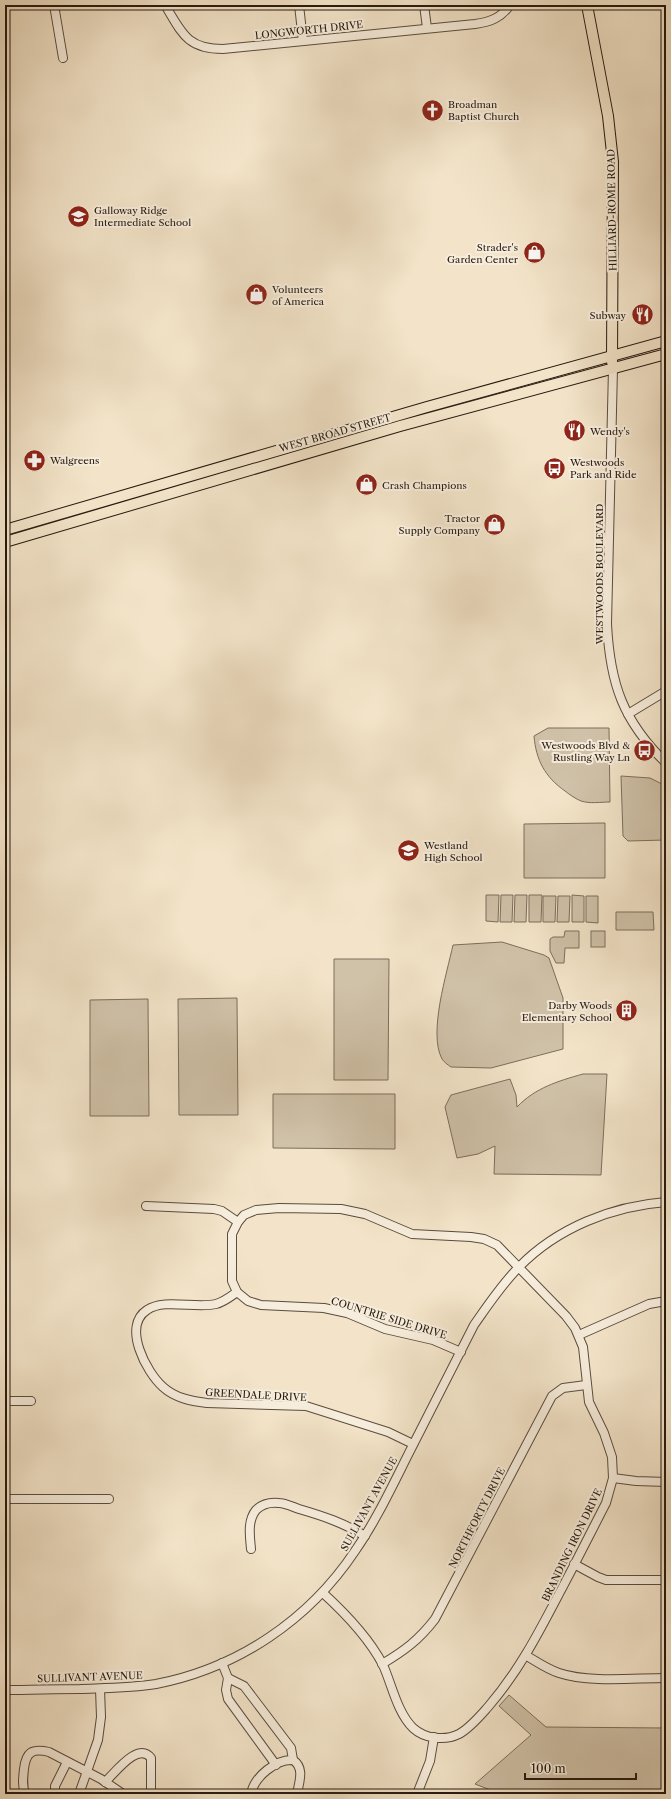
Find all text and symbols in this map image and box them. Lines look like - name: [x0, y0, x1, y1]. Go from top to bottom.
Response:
- street label: LONGWORTH DRIVE: [254, 18, 364, 42]
- church icon: Broadman Baptist Church: [419, 97, 445, 123]
- place label: Broadman Baptist Church: [448, 98, 520, 123]
- street label: HILLIARD-ROME ROAD: [604, 149, 620, 271]
- school or university icon: Galloway Ridge Intermediate School: [65, 203, 91, 229]
- place label: Galloway Ridge Intermediate School: [94, 204, 191, 229]
- shop icon: Strader's Garden Center: [521, 240, 547, 266]
- place label: Strader's Garden Center: [447, 241, 519, 266]
- shop icon: Volunteers of America: [243, 282, 269, 308]
- place label: Volunteers of America: [271, 283, 325, 308]
- restaurant icon: Subway: [629, 302, 655, 328]
- place label: Subway: [589, 309, 626, 322]
- street label: WEST BROAD STREET: [276, 411, 393, 456]
- restaurant icon: Wendy's: [561, 418, 587, 444]
- place label: Wendy's: [589, 425, 630, 438]
- pharmacy icon: Walgreens: [22, 447, 48, 473]
- place label: Walgreens: [49, 454, 99, 467]
- bus stop icon: Westwoods Park and Ride: [542, 455, 568, 481]
- place label: Westwoods Park and Ride: [569, 456, 637, 481]
- shop icon: Crash Champions: [353, 472, 379, 498]
- place label: Crash Champions: [382, 479, 467, 492]
- street label: WESTWOODS BOULEVARD: [593, 504, 606, 645]
- shop icon: Tractor Supply Company: [482, 511, 508, 537]
- place label: Tractor Supply Company: [399, 512, 481, 537]
- bus stop icon: Westwoods Blvd & Rustling Way Ln: [632, 738, 658, 764]
- place label: Westwoods Blvd & Rustling Way Ln: [540, 739, 631, 764]
- school or university icon: Westland High School: [396, 838, 422, 864]
- place label: Westland High School: [423, 839, 483, 864]
- building icon: Darby Woods Elementary School: [614, 998, 640, 1024]
- place label: Darby Woods Elementary School: [522, 999, 612, 1024]
- street label: COUNTRIE SIDE DRIVE: [329, 1294, 449, 1342]
- street label: GREENDALE DRIVE: [205, 1386, 307, 1404]
- street label: SULLIVANT AVENUE: [338, 1455, 400, 1553]
- street label: NORTHFORTY DRIVE: [446, 1465, 508, 1571]
- street label: BRANDING IRON DRIVE: [539, 1486, 605, 1604]
- street label: SULLIVANT AVENUE: [37, 1669, 143, 1685]
- scale bar: [525, 1755, 636, 1781]
- text: 100 m: [531, 1761, 566, 1776]

